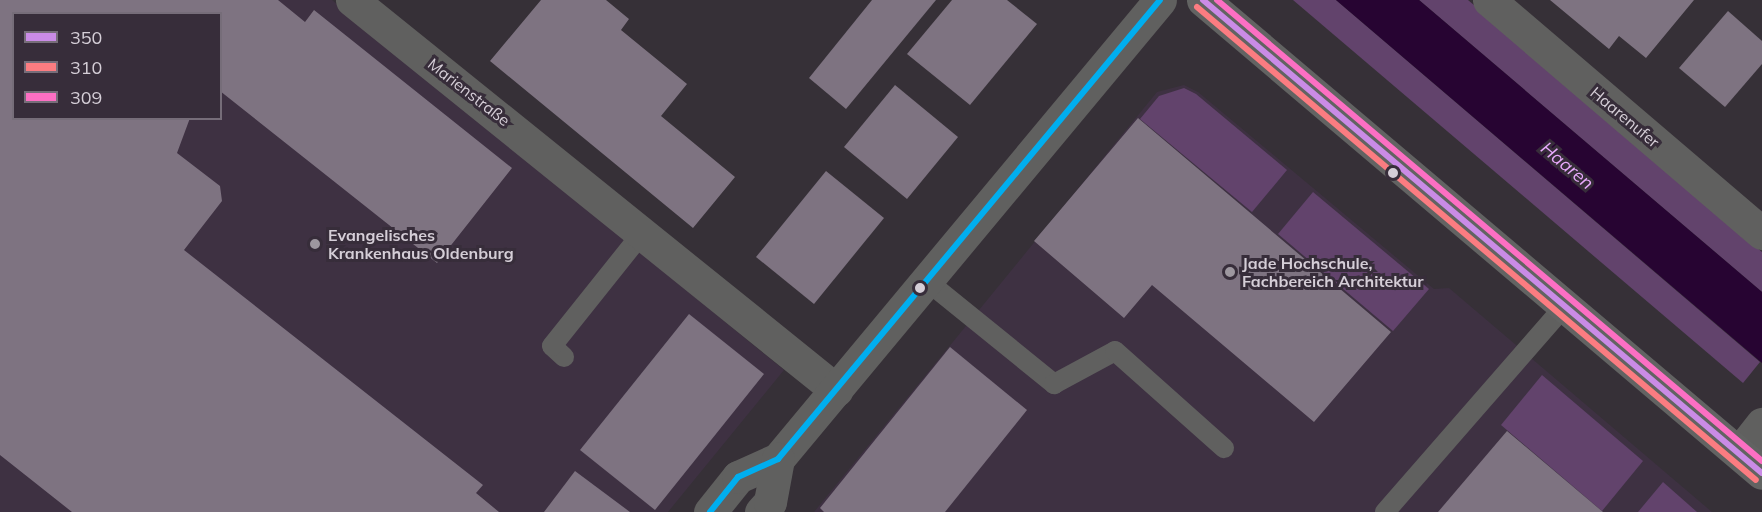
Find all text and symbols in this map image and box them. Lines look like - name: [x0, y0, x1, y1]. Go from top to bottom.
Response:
- legend: [12, 12, 222, 120]
- text: 350: [70, 26, 102, 49]
- street label: Marienstraße: [424, 54, 514, 130]
- text: 310: [70, 56, 102, 79]
- street label: Haarenufer: [1587, 83, 1663, 151]
- text: 309: [70, 86, 102, 109]
- water label: Haaren: [1536, 138, 1598, 194]
- unlabelled marker: [1387, 167, 1399, 179]
- place label: Evangelisches Krankenhaus Oldenburg: [328, 225, 514, 263]
- marker: Evangelisches Krankenhaus Oldenburg: [306, 235, 324, 253]
- place label: Jade Hochschule, Fachbereich Architektur: [1242, 253, 1424, 291]
- marker: Jade Hochschule, Fachbereich Architektur: [1223, 265, 1237, 279]
- unlabelled marker: [914, 282, 926, 294]

